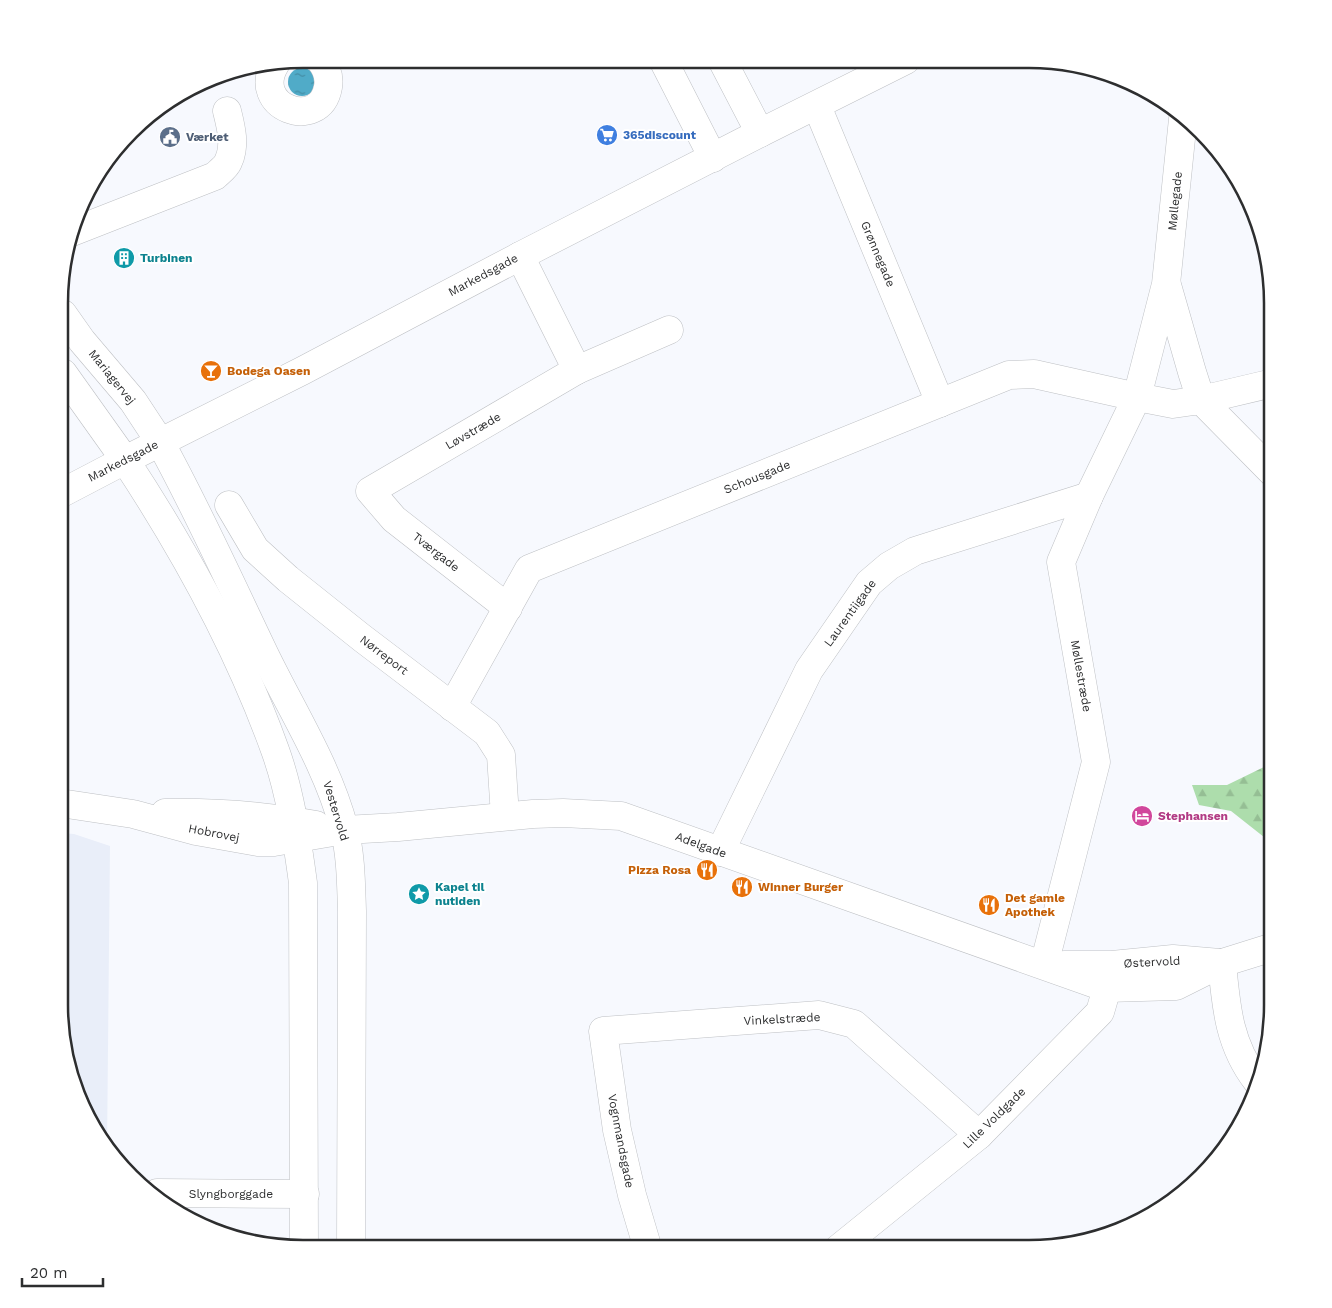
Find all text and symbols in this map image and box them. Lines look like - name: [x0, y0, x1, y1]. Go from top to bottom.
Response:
- supermarket icon: 365discount: [595, 123, 619, 147]
- public building icon: Værket: [158, 125, 182, 149]
- place label: 365discount: [623, 128, 697, 142]
- place label: Værket: [186, 130, 229, 144]
- street label: Møllegade: [1165, 171, 1185, 231]
- street label: Grønnegade: [858, 219, 898, 289]
- building icon: Turbinen: [112, 246, 136, 270]
- place label: Turbinen: [140, 251, 193, 265]
- street label: Markedsgade: [446, 251, 520, 299]
- street label: Mariagervej: [86, 347, 138, 407]
- bar icon: Bodega Oasen: [199, 359, 223, 383]
- place label: Bodega Oasen: [227, 364, 310, 378]
- street label: Løvstræde: [443, 410, 503, 452]
- street label: Markedsgade: [86, 437, 160, 485]
- street label: Schousgade: [722, 457, 792, 497]
- street label: Tværgade: [410, 529, 462, 575]
- street label: Laurentiigade: [821, 577, 879, 649]
- street label: Nørreport: [357, 632, 411, 678]
- street label: Møllestræde: [1068, 639, 1094, 713]
- street label: Vestervold: [320, 779, 352, 843]
- hotel icon: Stephansen: [1130, 804, 1154, 828]
- place label: Stephansen: [1158, 809, 1228, 823]
- street label: Hobrovej: [187, 821, 241, 845]
- street label: Adelgade: [673, 829, 729, 861]
- restaurant icon: Pizza Rosa: [695, 858, 719, 882]
- place label: Pizza Rosa: [628, 863, 691, 877]
- restaurant icon: Winner Burger: [730, 875, 754, 899]
- place label: Kapel til nutiden: [435, 880, 484, 908]
- place label: Winner Burger: [758, 880, 844, 894]
- place icon: Kapel til nutiden: [407, 882, 431, 906]
- place label: Det gamle Apothek: [1005, 891, 1065, 919]
- restaurant icon: Det gamle Apothek: [977, 893, 1001, 917]
- street label: Østervold: [1123, 954, 1181, 970]
- street label: Vinkelstræde: [743, 1010, 821, 1028]
- street label: Lille Voldgade: [960, 1085, 1028, 1151]
- street label: Vognmandsgade: [605, 1093, 637, 1189]
- street label: Slyngborggade: [189, 1187, 273, 1201]
- scale bar: [22, 1256, 104, 1288]
- text: 20 m: [30, 1264, 68, 1282]

